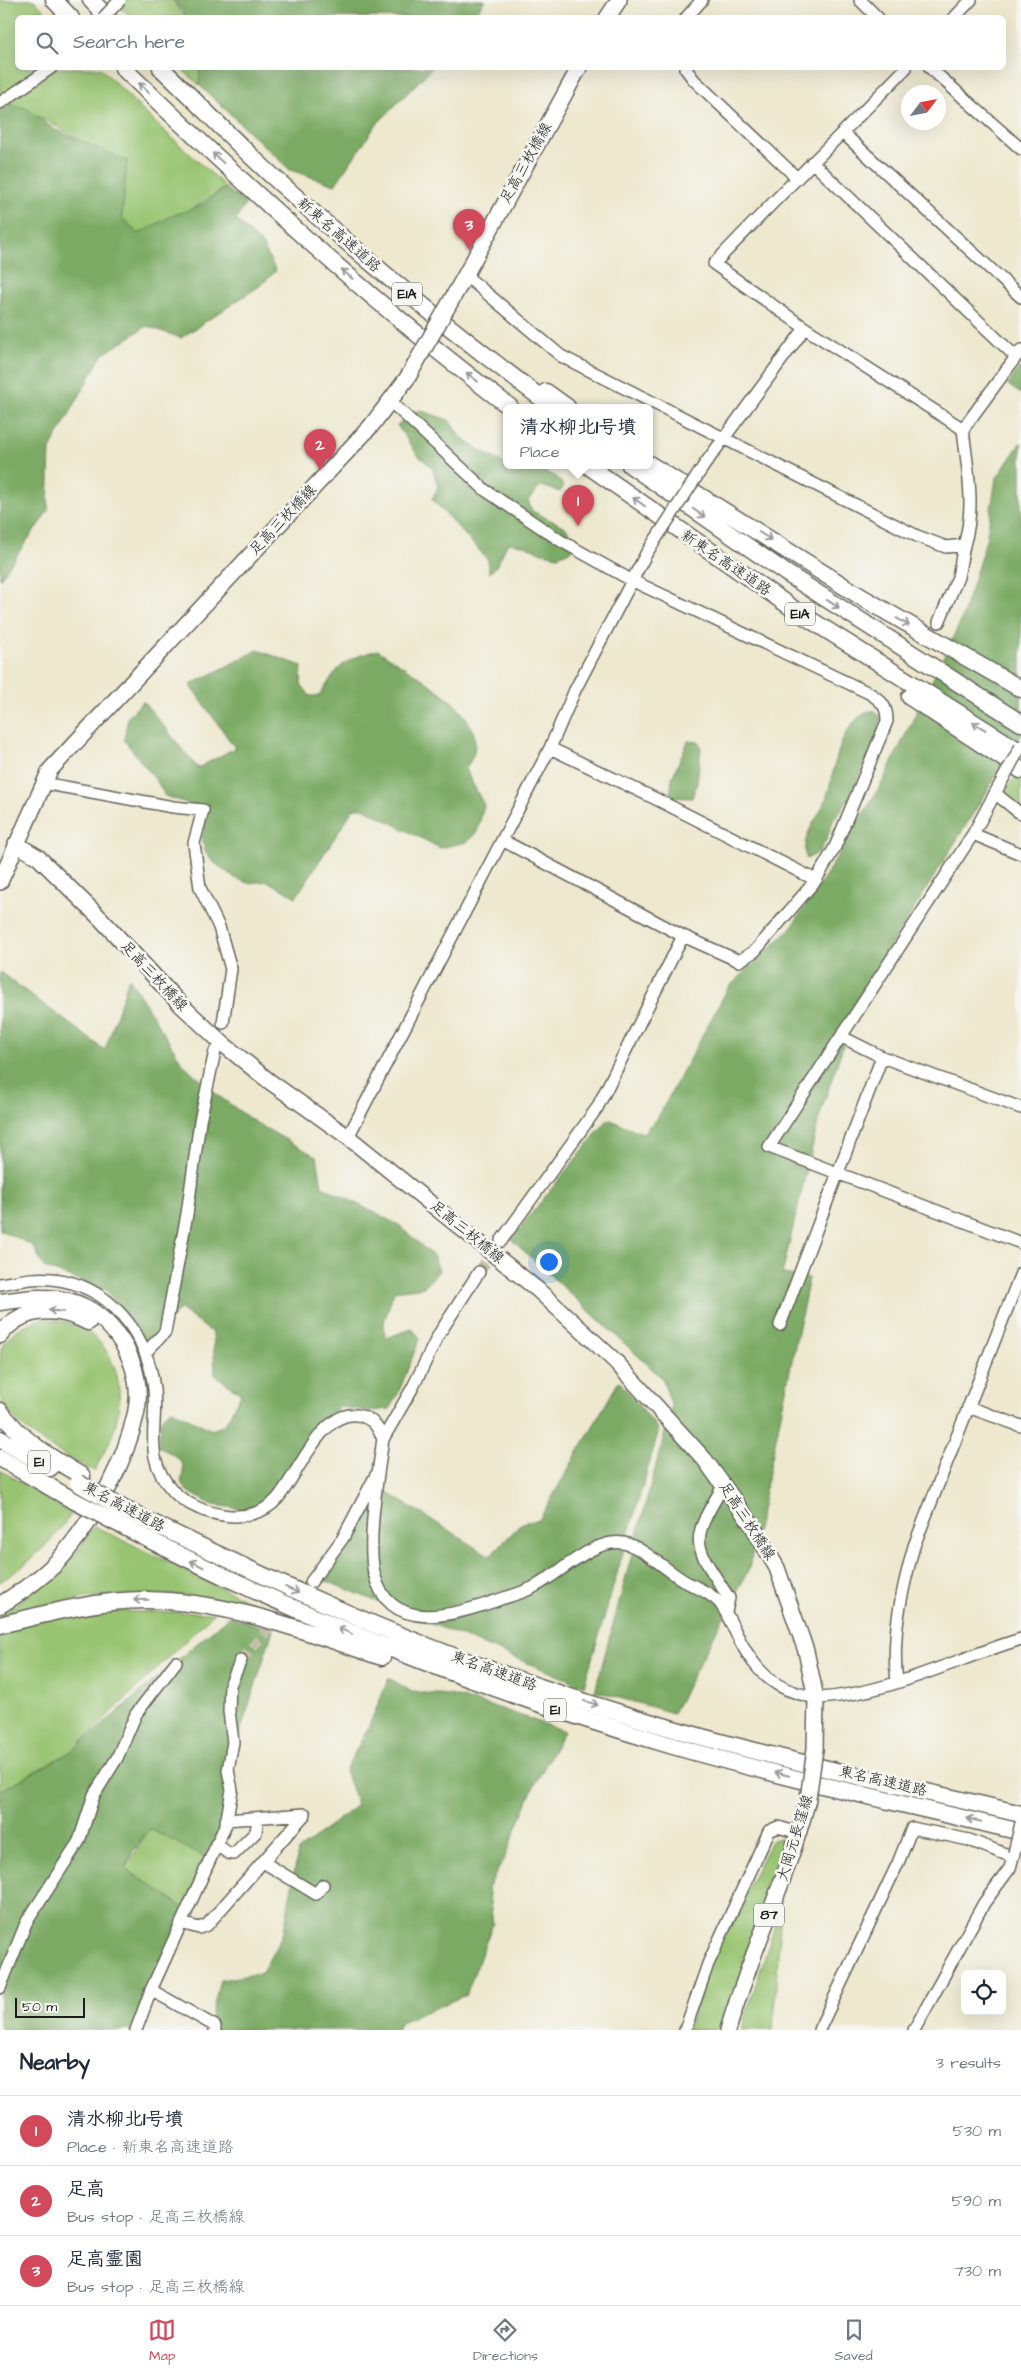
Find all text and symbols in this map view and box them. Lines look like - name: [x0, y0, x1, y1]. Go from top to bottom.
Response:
- search box: [15, 15, 1006, 70]
- icon: search: [33, 29, 61, 57]
- text: Search here: [73, 29, 185, 56]
- one-way arrow: [137, 82, 150, 94]
- north arrow: [901, 85, 946, 130]
- street label: 足高三枚橋線: [495, 119, 557, 207]
- one-way arrow: [211, 152, 224, 164]
- street label: 新東名高速道路: [292, 193, 386, 277]
- pin: 3: [453, 209, 485, 250]
- one-way arrow: [340, 268, 353, 280]
- road number: E1A: [392, 282, 422, 306]
- one-way arrow: [466, 372, 479, 383]
- popup: [503, 404, 653, 469]
- text: 清水柳北1号墳: [520, 414, 636, 441]
- pin: 2: [304, 429, 336, 470]
- text: Place: [520, 441, 559, 463]
- street label: 足高三枚橋線: [245, 480, 321, 560]
- pin: 1: [562, 485, 594, 526]
- one-way arrow: [632, 497, 646, 507]
- one-way arrow: [692, 508, 706, 518]
- street label: 新東名高速道路: [677, 525, 775, 601]
- one-way arrow: [757, 531, 771, 541]
- one-way arrow: [826, 599, 840, 609]
- road number: E1A: [785, 602, 815, 626]
- one-way arrow: [895, 617, 909, 627]
- one-way arrow: [973, 721, 987, 731]
- street label: 足高三枚橋線: [116, 936, 192, 1016]
- street label: 足高三枚橋線: [425, 1196, 509, 1268]
- your location: [536, 1249, 562, 1275]
- one-way arrow: [48, 1306, 64, 1316]
- road number: E1: [28, 1450, 50, 1474]
- street label: 東名高速道路: [79, 1477, 169, 1537]
- street label: 足高三枚橋線: [714, 1478, 780, 1564]
- one-way arrow: [190, 1559, 205, 1569]
- one-way arrow: [284, 1585, 299, 1595]
- one-way arrow: [133, 1596, 149, 1605]
- one-way arrow: [338, 1626, 353, 1636]
- street label: 東名高速道路: [448, 1646, 540, 1696]
- road number: E1: [544, 1698, 566, 1722]
- one-way arrow: [583, 1699, 599, 1709]
- street label: 東名高速道路: [837, 1761, 929, 1801]
- one-way arrow: [774, 1768, 790, 1778]
- street label: 大岡元長窪線: [772, 1792, 818, 1884]
- one-way arrow: [966, 1815, 982, 1824]
- road number: 87: [754, 1904, 784, 1926]
- map controls: [961, 1970, 1006, 2015]
- button: locate: [961, 1970, 1006, 2015]
- scale bar: [15, 1995, 85, 2018]
- text: 50 m: [22, 1997, 57, 2017]
- text: Nearby: [20, 2048, 90, 2077]
- text: 3 results: [936, 2052, 1001, 2074]
- text: 清水柳北1号墳: [67, 2106, 183, 2133]
- text: 1: [35, 2120, 37, 2142]
- text: 530 m: [953, 2120, 1001, 2142]
- text: Place · 新東名高速道路: [67, 2136, 234, 2158]
- text: 足高: [67, 2176, 105, 2203]
- text: 2: [31, 2190, 41, 2212]
- text: 590 m: [952, 2190, 1001, 2212]
- text: Bus stop · 足高三枚橋線: [67, 2206, 244, 2228]
- text: 足高霊園: [67, 2246, 143, 2273]
- text: 3: [32, 2260, 40, 2282]
- text: 730 m: [954, 2260, 1001, 2282]
- text: Bus stop · 足高三枚橋線: [67, 2276, 244, 2298]
- tab: Map: [148, 2316, 176, 2366]
- tab: Directions: [473, 2316, 538, 2366]
- tab: Saved: [835, 2316, 873, 2366]

